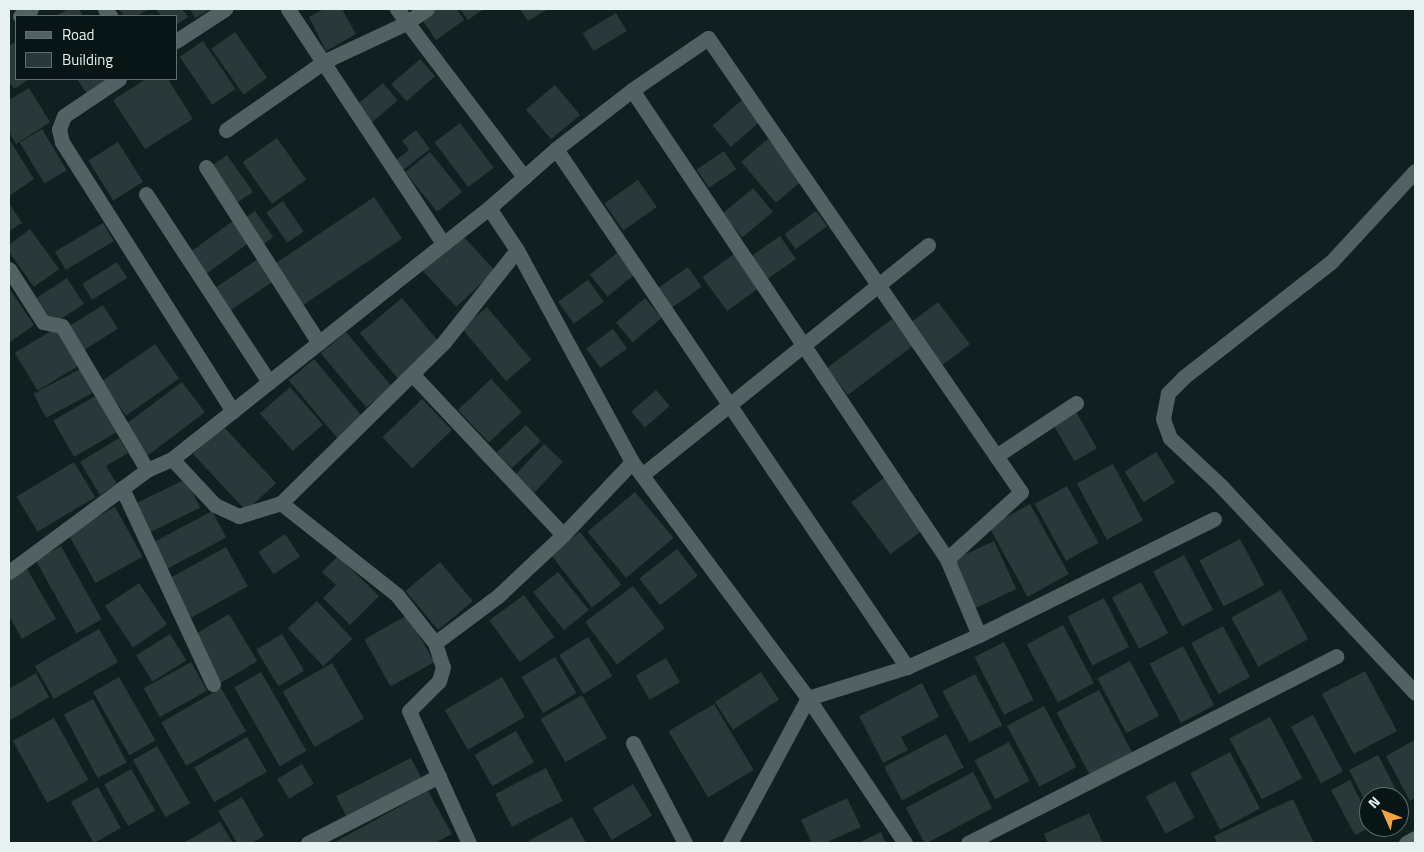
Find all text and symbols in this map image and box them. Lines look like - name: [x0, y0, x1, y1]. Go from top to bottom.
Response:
- legend: [15, 15, 178, 80]
- text: Road: [62, 23, 94, 46]
- text: Building: [62, 48, 113, 71]
- north arrow: [1359, 787, 1409, 837]
- text: N: [1363, 791, 1384, 813]

